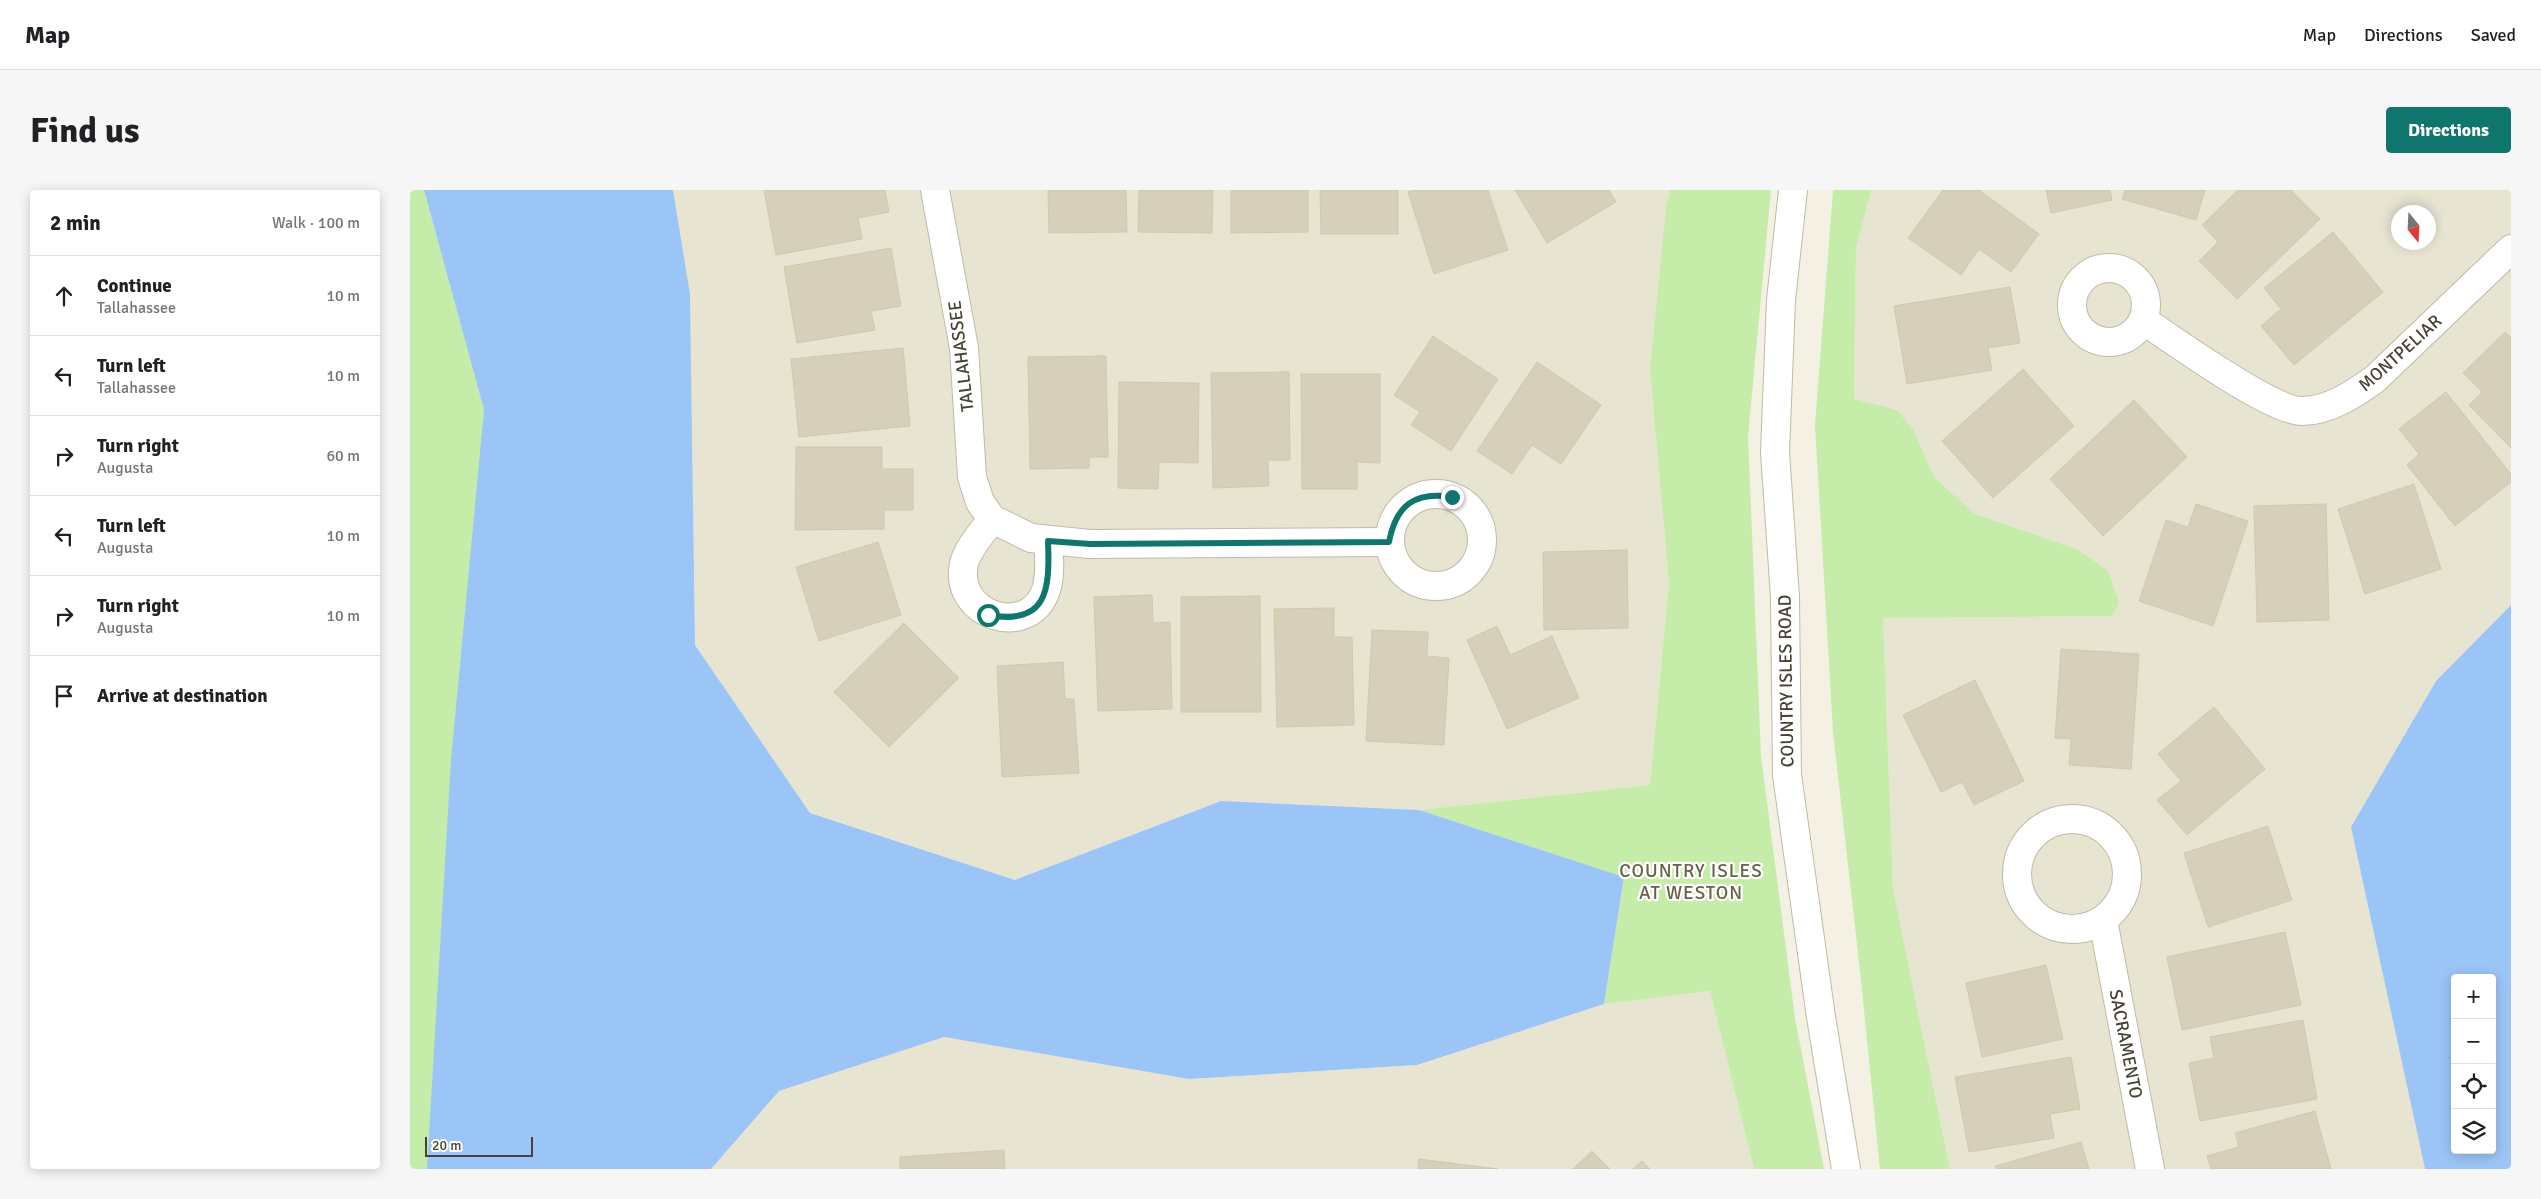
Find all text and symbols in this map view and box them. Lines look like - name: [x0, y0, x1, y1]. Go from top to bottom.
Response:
- text: Map: [25, 20, 70, 50]
- text: Map: [2303, 24, 2336, 46]
- text: Directions: [2364, 24, 2443, 46]
- text: Saved: [2471, 24, 2516, 46]
- button: Directions: [2386, 107, 2511, 153]
- text: Find us: [30, 109, 140, 152]
- north arrow: [2391, 205, 2436, 250]
- text: 2 min: [50, 210, 101, 236]
- text: Walk · 100 m: [272, 213, 360, 233]
- text: Continue: [97, 274, 172, 298]
- icon: ahead: [50, 282, 78, 310]
- text: 10 m: [326, 286, 360, 306]
- text: Tallahassee: [97, 298, 176, 318]
- street label: TALLAHASSEE: [943, 299, 979, 413]
- street label: MONTPELIAR: [2354, 310, 2446, 396]
- text: Turn left: [97, 354, 166, 378]
- icon: left: [50, 362, 78, 390]
- text: 10 m: [326, 366, 360, 386]
- text: Tallahassee: [97, 378, 176, 398]
- text: Turn right: [97, 434, 179, 458]
- icon: right: [50, 442, 78, 470]
- text: 60 m: [326, 446, 360, 466]
- text: Augusta: [97, 458, 153, 478]
- route end: [1441, 486, 1464, 509]
- text: Turn left: [97, 514, 166, 538]
- icon: left: [50, 522, 78, 550]
- text: 10 m: [326, 526, 360, 546]
- text: Augusta: [97, 538, 153, 558]
- text: Turn right: [97, 594, 179, 618]
- street label: COUNTRY ISLES ROAD: [1773, 595, 1799, 767]
- icon: right: [50, 602, 78, 630]
- route start: [977, 604, 1000, 627]
- text: 10 m: [326, 606, 360, 626]
- text: Augusta: [97, 618, 153, 638]
- icon: arrive: [50, 682, 78, 710]
- text: Arrive at destination: [97, 684, 268, 708]
- district label: COUNTRY ISLES AT WESTON: [1619, 859, 1763, 905]
- map controls: [2451, 974, 2496, 1154]
- button: +: [2451, 974, 2496, 1019]
- street label: SACRAMENTO: [2105, 988, 2147, 1100]
- button: −: [2451, 1019, 2496, 1064]
- button: locate: [2451, 1064, 2496, 1109]
- button: layers: [2451, 1109, 2496, 1154]
- scale bar: [425, 1134, 532, 1157]
- text: 20 m: [432, 1137, 461, 1154]

